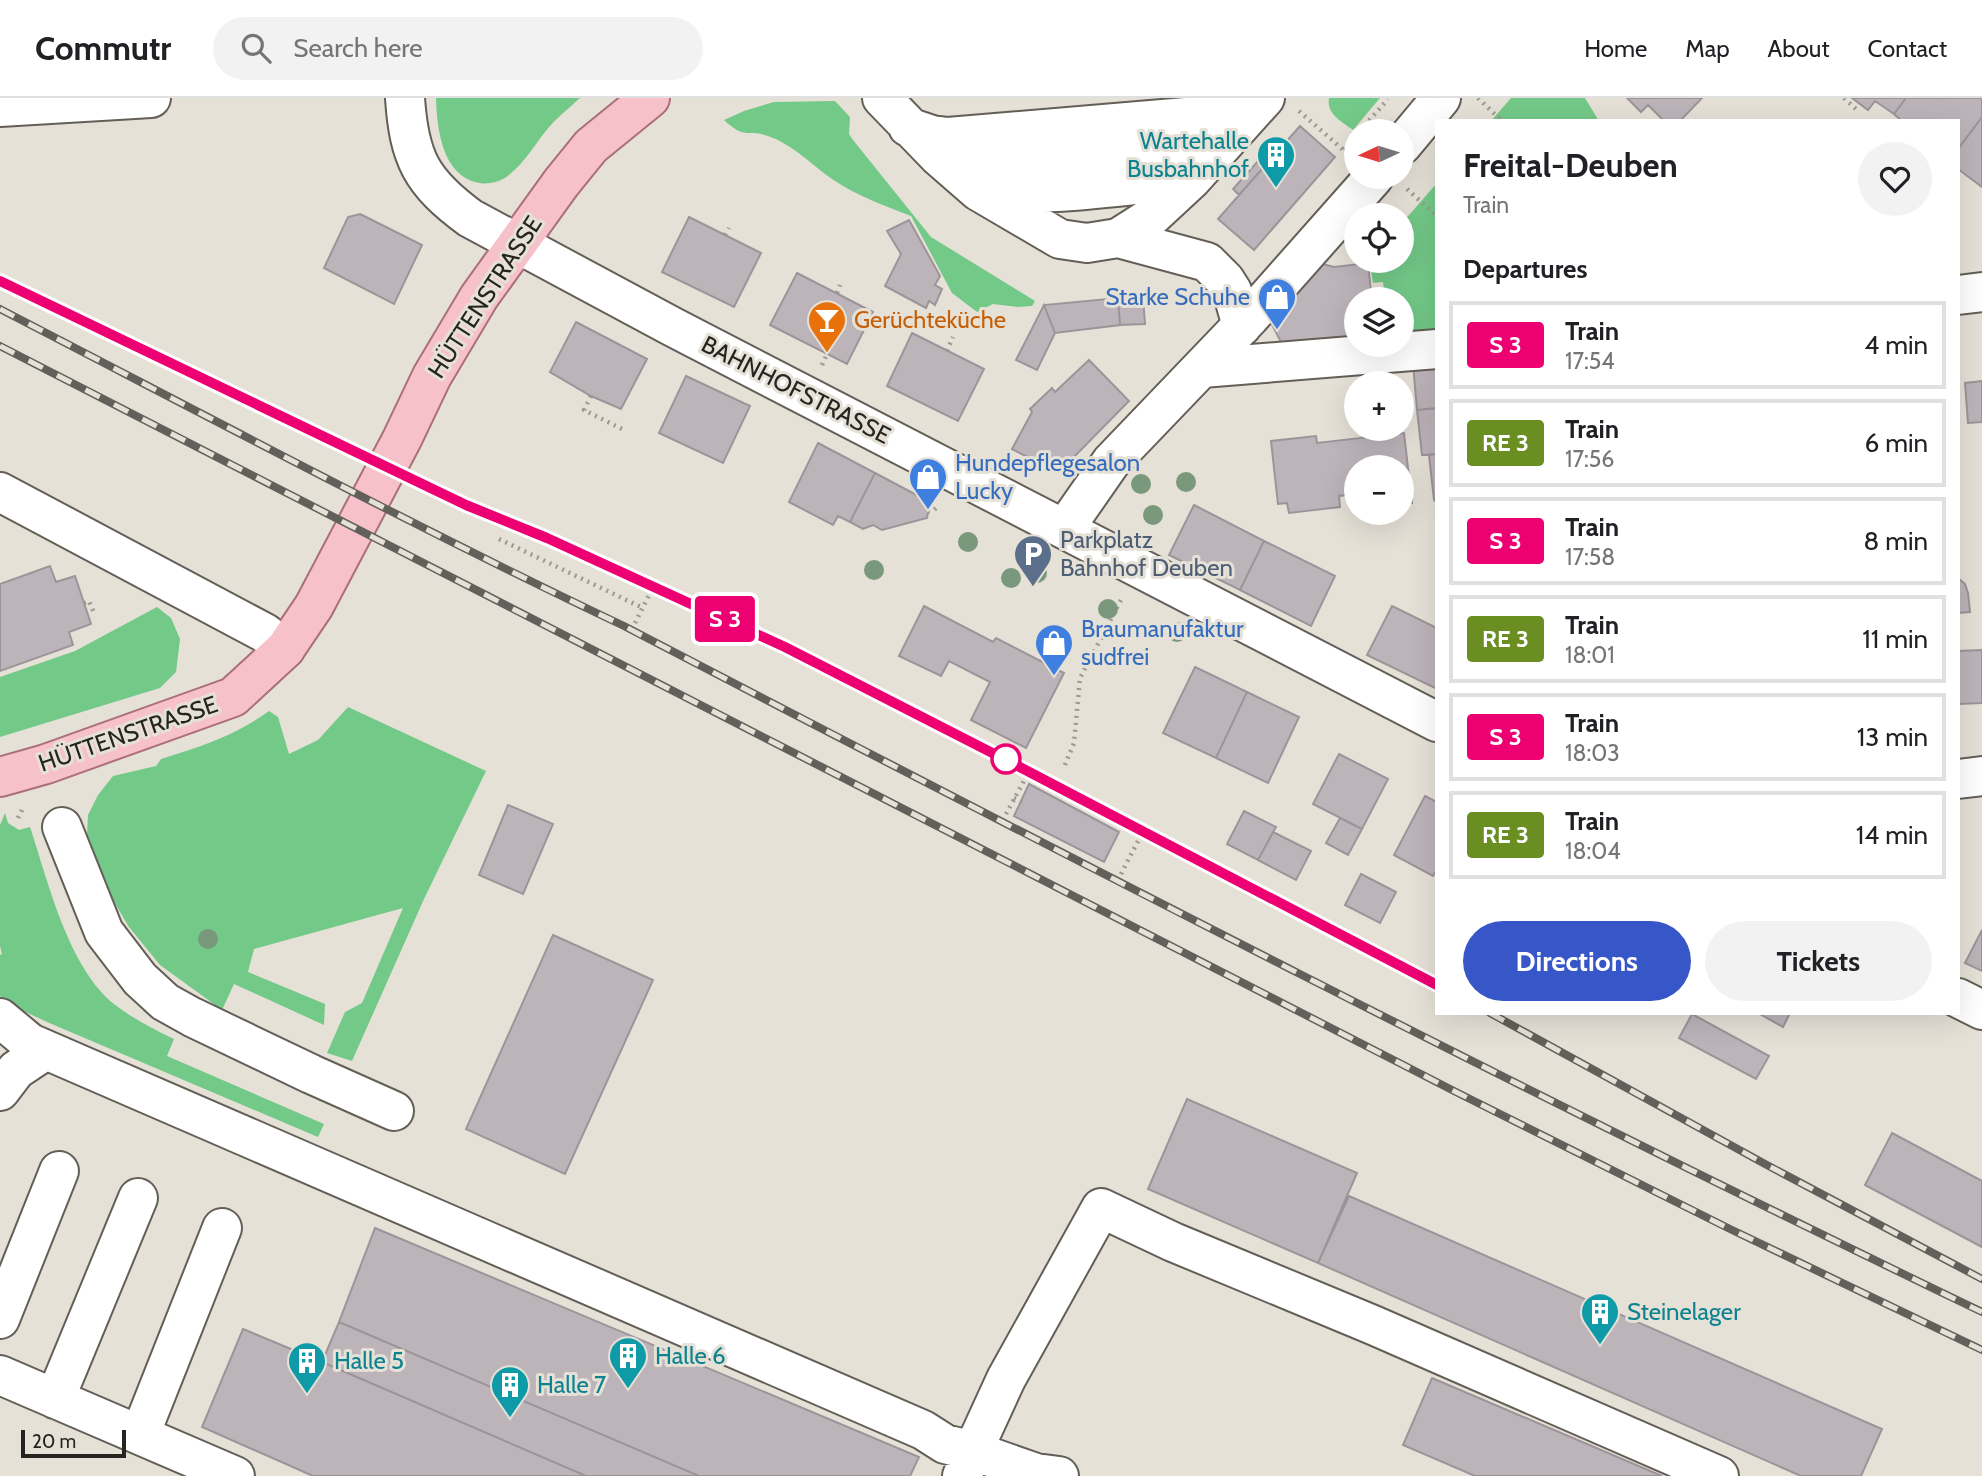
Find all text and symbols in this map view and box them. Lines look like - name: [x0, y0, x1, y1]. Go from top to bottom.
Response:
- search box: [213, 17, 703, 80]
- text: Commutr: [35, 28, 171, 68]
- icon: search: [237, 29, 275, 67]
- text: Search here: [293, 32, 422, 64]
- text: Home: [1584, 34, 1647, 63]
- text: Map: [1685, 34, 1730, 63]
- text: About: [1768, 34, 1830, 63]
- text: Contact: [1868, 34, 1947, 63]
- north arrow: [1344, 119, 1414, 189]
- map controls: [1344, 119, 1414, 525]
- place label: Wartehalle Busbahnhof: [1127, 126, 1249, 183]
- building icon: Wartehalle Busbahnhof: [1255, 134, 1297, 189]
- button: heart: [1858, 142, 1932, 216]
- text: Freital-Deuben: [1463, 145, 1678, 185]
- text: Train: [1463, 191, 1509, 219]
- button: locate: [1344, 203, 1414, 273]
- street label: HÜTTENSTRASSE: [421, 210, 548, 383]
- text: Departures: [1463, 253, 1587, 285]
- shop icon: Starke Schuhe: [1256, 276, 1298, 331]
- place label: Starke Schuhe: [1105, 282, 1250, 311]
- button: layers: [1344, 287, 1414, 357]
- bar icon: Gerüchteküche: [806, 299, 848, 354]
- place label: Gerüchteküche: [854, 305, 1006, 334]
- text: Train: [1565, 315, 1619, 347]
- street label: BAHNHOFSTRASSE: [697, 329, 896, 450]
- text: 4 min: [1864, 329, 1928, 361]
- text: S 3: [1489, 330, 1522, 359]
- text: 17:54: [1565, 347, 1615, 375]
- button: +: [1344, 371, 1414, 441]
- text: Train: [1565, 413, 1619, 445]
- text: 6 min: [1865, 427, 1928, 459]
- text: RE 3: [1482, 428, 1529, 457]
- text: 17:56: [1565, 445, 1614, 473]
- place label: Hundepflegesalon Lucky: [955, 448, 1140, 505]
- button: −: [1344, 455, 1414, 525]
- shop icon: Hundepflegesalon Lucky: [907, 456, 949, 511]
- text: Train: [1565, 511, 1619, 543]
- place label: Parkplatz Bahnhof Deuben: [1060, 525, 1233, 582]
- text: 8 min: [1864, 525, 1928, 557]
- text: S 3: [1489, 526, 1522, 555]
- parking icon: Parkplatz Bahnhof Deuben: [1012, 533, 1054, 588]
- text: 17:58: [1565, 543, 1615, 571]
- line badge: S 3: [685, 596, 765, 642]
- text: S 3: [709, 604, 741, 633]
- text: Train: [1565, 609, 1619, 641]
- place label: Braumanufaktur sudfrei: [1081, 614, 1244, 671]
- shop icon: Braumanufaktur sudfrei: [1033, 622, 1075, 677]
- text: 11 min: [1862, 623, 1928, 655]
- text: RE 3: [1482, 624, 1529, 653]
- text: 18:01: [1565, 641, 1615, 669]
- street label: HÜTTENSTRASSE: [34, 689, 221, 778]
- text: Train: [1565, 707, 1619, 739]
- text: 13 min: [1857, 721, 1928, 753]
- text: S 3: [1489, 722, 1522, 751]
- text: 18:03: [1565, 739, 1620, 767]
- unlabelled marker: [991, 744, 1021, 774]
- text: Train: [1565, 805, 1619, 837]
- text: 14 min: [1856, 819, 1928, 851]
- text: RE 3: [1482, 820, 1529, 849]
- text: 18:04: [1565, 837, 1621, 865]
- button: Directions: [1463, 921, 1691, 1001]
- button: Tickets: [1705, 921, 1932, 1001]
- building icon: Steinelager: [1579, 1291, 1621, 1346]
- place label: Steinelager: [1627, 1297, 1741, 1326]
- building icon: Halle 6: [607, 1335, 649, 1390]
- building icon: Halle 5: [286, 1340, 328, 1395]
- place label: Halle 6: [655, 1341, 726, 1370]
- place label: Halle 5: [334, 1346, 404, 1375]
- building icon: Halle 7: [489, 1364, 531, 1419]
- place label: Halle 7: [537, 1370, 606, 1399]
- scale bar: [21, 1427, 126, 1459]
- text: 20 m: [32, 1430, 76, 1453]

